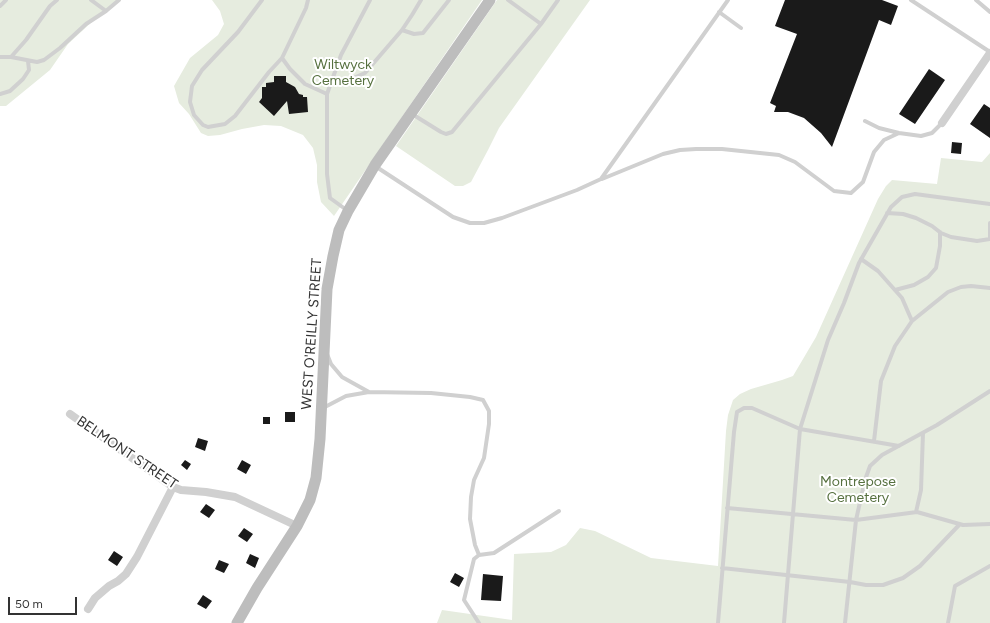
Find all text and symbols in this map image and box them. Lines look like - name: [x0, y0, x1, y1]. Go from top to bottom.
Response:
- park label: Wiltwyck Cemetery: [312, 57, 374, 90]
- street label: WEST O'REILLY STREET: [298, 258, 326, 410]
- street label: BELMONT STREET: [73, 413, 181, 493]
- park label: Montrepose Cemetery: [820, 474, 896, 506]
- scale bar: [10, 589, 79, 615]
- text: 50 m: [15, 597, 43, 611]

